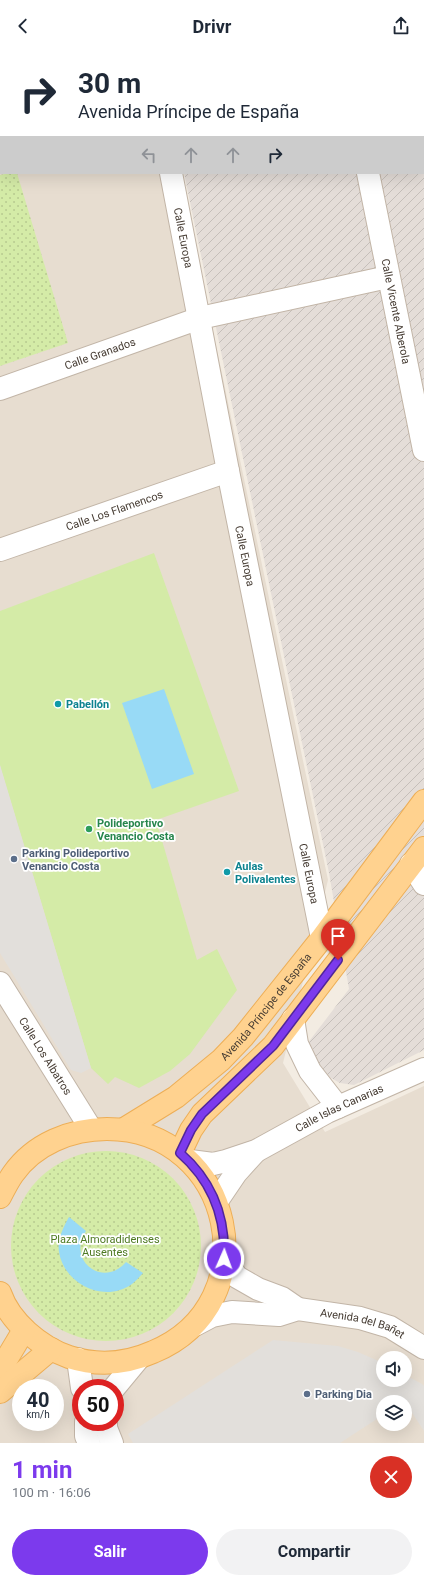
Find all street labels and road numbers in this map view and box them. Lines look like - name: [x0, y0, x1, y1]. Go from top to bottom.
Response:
- street label: Calle Europa: [171, 207, 195, 269]
- street label: Calle Vicente Alberola: [378, 257, 412, 365]
- street label: Calle Granados: [63, 335, 138, 373]
- street label: Calle Los Flamencos: [64, 488, 165, 534]
- street label: Calle Europa: [232, 525, 257, 587]
- street label: Calle Europa: [296, 842, 321, 905]
- street label: Avenida Príncipe de España: [218, 951, 314, 1063]
- street label: Calle Los Albatros: [16, 1015, 74, 1098]
- street label: Calle Islas Canarias: [293, 1082, 386, 1135]
- street label: Avenida del Bañet: [319, 1306, 407, 1342]

